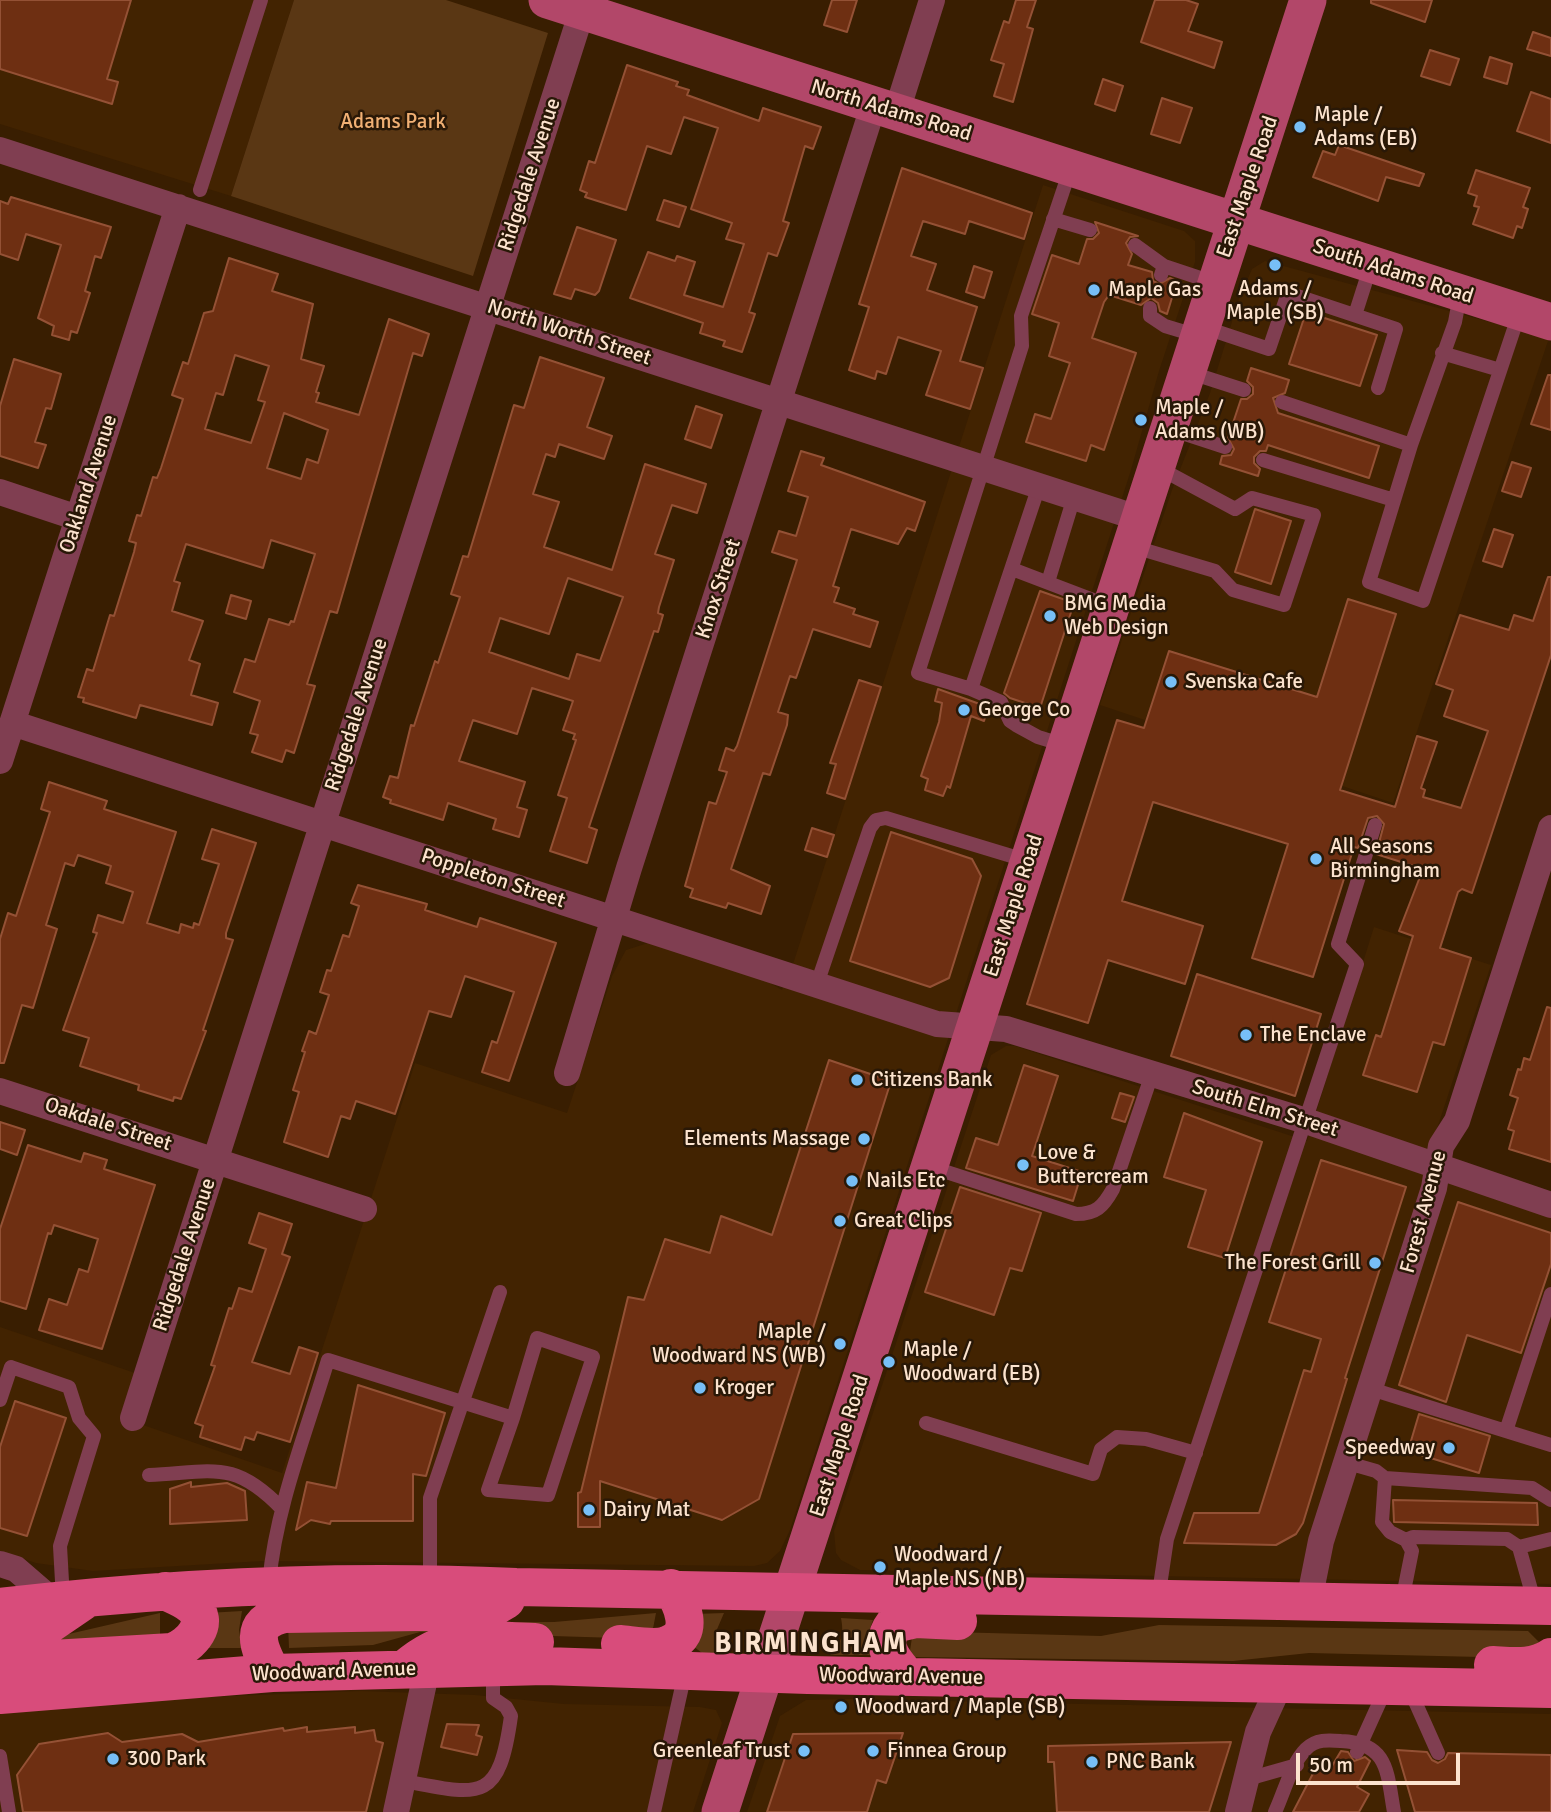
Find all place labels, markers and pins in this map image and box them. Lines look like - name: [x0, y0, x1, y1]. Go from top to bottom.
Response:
- place label: Maple / Adams (EB): [1314, 102, 1418, 152]
- marker: Maple / Adams (EB): [1292, 119, 1308, 135]
- marker: Adams / Maple (SB): [1267, 257, 1283, 273]
- place label: Adams / Maple (SB): [1226, 276, 1324, 326]
- place label: Maple Gas: [1108, 277, 1201, 303]
- marker: Maple Gas: [1086, 282, 1102, 298]
- place label: Maple / Adams (WB): [1155, 395, 1264, 445]
- marker: Maple / Adams (WB): [1133, 412, 1149, 428]
- place label: BMG Media Web Design: [1064, 591, 1169, 641]
- marker: BMG Media Web Design: [1042, 608, 1058, 624]
- place label: Svenska Cafe: [1185, 669, 1303, 695]
- marker: Svenska Cafe: [1163, 674, 1179, 690]
- place label: George Co: [978, 697, 1070, 723]
- marker: George Co: [956, 702, 972, 718]
- place label: All Seasons Birmingham: [1330, 834, 1440, 884]
- marker: All Seasons Birmingham: [1308, 851, 1324, 867]
- place label: The Enclave: [1260, 1022, 1366, 1048]
- marker: The Enclave: [1238, 1027, 1254, 1043]
- place label: Citizens Bank: [871, 1067, 993, 1093]
- marker: Citizens Bank: [849, 1072, 865, 1088]
- place label: Elements Massage: [684, 1126, 850, 1152]
- marker: Elements Massage: [856, 1131, 872, 1147]
- place label: Love & Buttercream: [1037, 1140, 1149, 1190]
- marker: Love & Buttercream: [1015, 1157, 1031, 1173]
- place label: Nails Etc: [866, 1168, 945, 1194]
- marker: Nails Etc: [844, 1173, 860, 1189]
- place label: Great Clips: [854, 1208, 952, 1234]
- marker: Great Clips: [832, 1213, 848, 1229]
- place label: The Forest Grill: [1224, 1250, 1361, 1276]
- marker: The Forest Grill: [1367, 1255, 1383, 1271]
- place label: Maple / Woodward NS (WB): [652, 1319, 826, 1369]
- marker: Maple / Woodward NS (WB): [832, 1336, 848, 1352]
- place label: Maple / Woodward (EB): [903, 1337, 1040, 1387]
- marker: Maple / Woodward (EB): [881, 1354, 897, 1370]
- place label: Kroger: [714, 1375, 774, 1401]
- marker: Kroger: [692, 1380, 708, 1396]
- place label: Speedway: [1345, 1435, 1435, 1461]
- marker: Speedway: [1441, 1440, 1457, 1456]
- place label: Dairy Mat: [603, 1497, 690, 1523]
- marker: Dairy Mat: [581, 1502, 597, 1518]
- place label: Woodward / Maple NS (NB): [894, 1542, 1025, 1592]
- marker: Woodward / Maple NS (NB): [872, 1559, 888, 1575]
- place label: Woodward / Maple (SB): [855, 1694, 1065, 1720]
- marker: Woodward / Maple (SB): [833, 1699, 849, 1715]
- place label: Greenleaf Trust: [653, 1738, 790, 1764]
- place label: Finnea Group: [887, 1738, 1007, 1764]
- marker: Greenleaf Trust: [796, 1743, 812, 1759]
- marker: Finnea Group: [865, 1743, 881, 1759]
- place label: 300 Park: [127, 1746, 206, 1772]
- place label: PNC Bank: [1106, 1749, 1195, 1775]
- marker: 300 Park: [105, 1751, 121, 1767]
- marker: PNC Bank: [1084, 1754, 1100, 1770]

